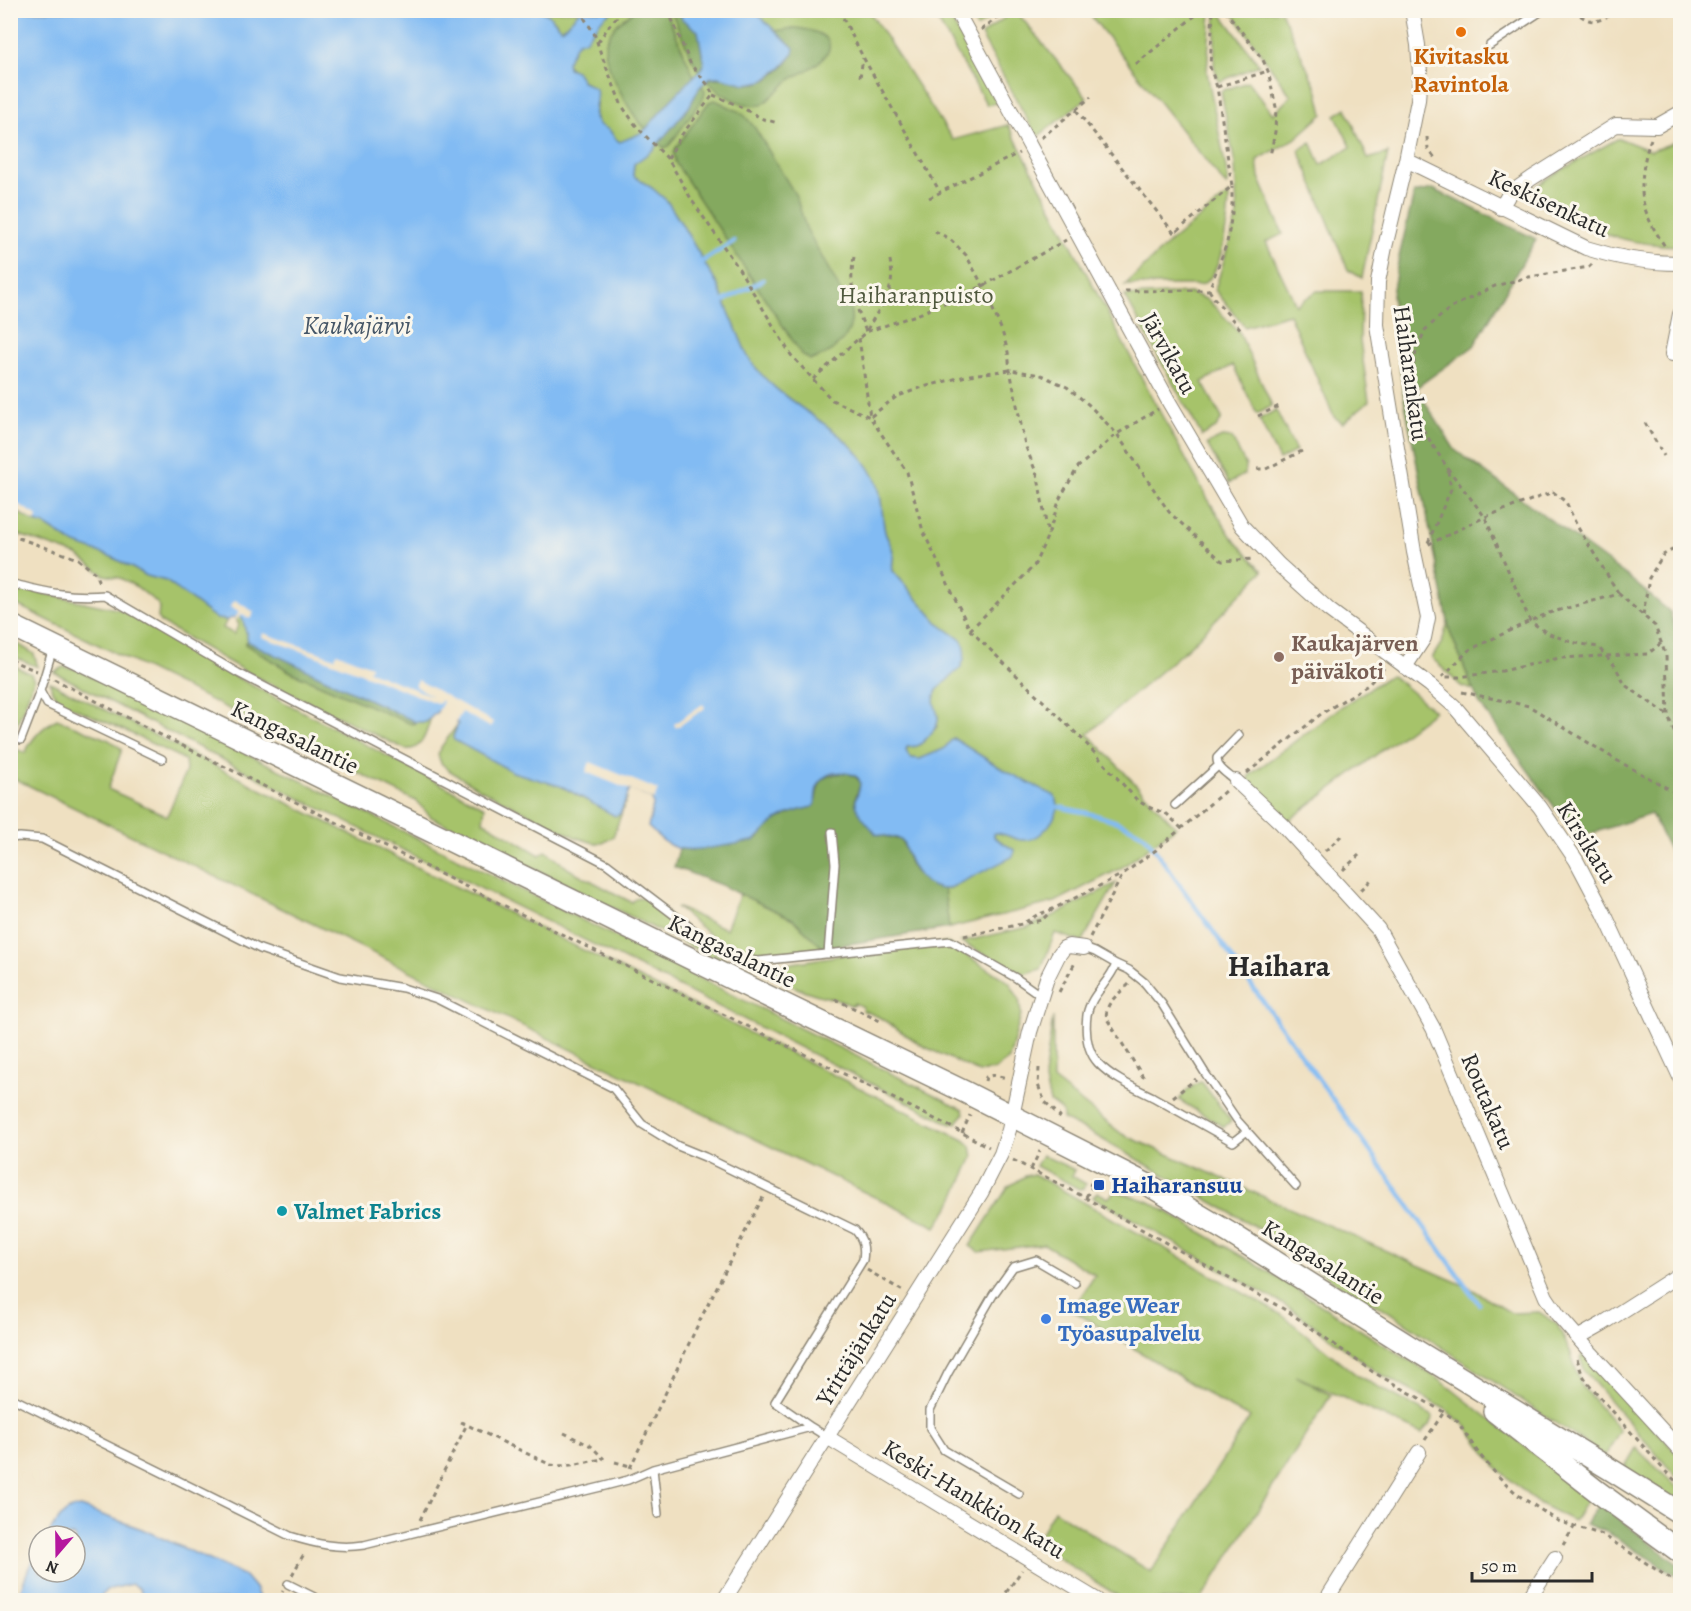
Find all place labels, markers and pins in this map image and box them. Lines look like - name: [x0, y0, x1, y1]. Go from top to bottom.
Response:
- marker: Kivitasku Ravintola: [1454, 25, 1468, 39]
- place label: Kivitasku Ravintola: [1413, 40, 1510, 100]
- place label: Kaukajärven päiväkoti: [1291, 627, 1419, 687]
- marker: Kaukajärven päiväkoti: [1272, 650, 1286, 664]
- place label: Haiharansuu: [1111, 1169, 1243, 1201]
- marker: Haiharansuu: [1092, 1178, 1106, 1192]
- place label: Valmet Fabrics: [293, 1195, 441, 1227]
- marker: Valmet Fabrics: [275, 1204, 289, 1218]
- place label: Image Wear Työasupalvelu: [1058, 1289, 1201, 1349]
- marker: Image Wear Työasupalvelu: [1039, 1312, 1053, 1326]

